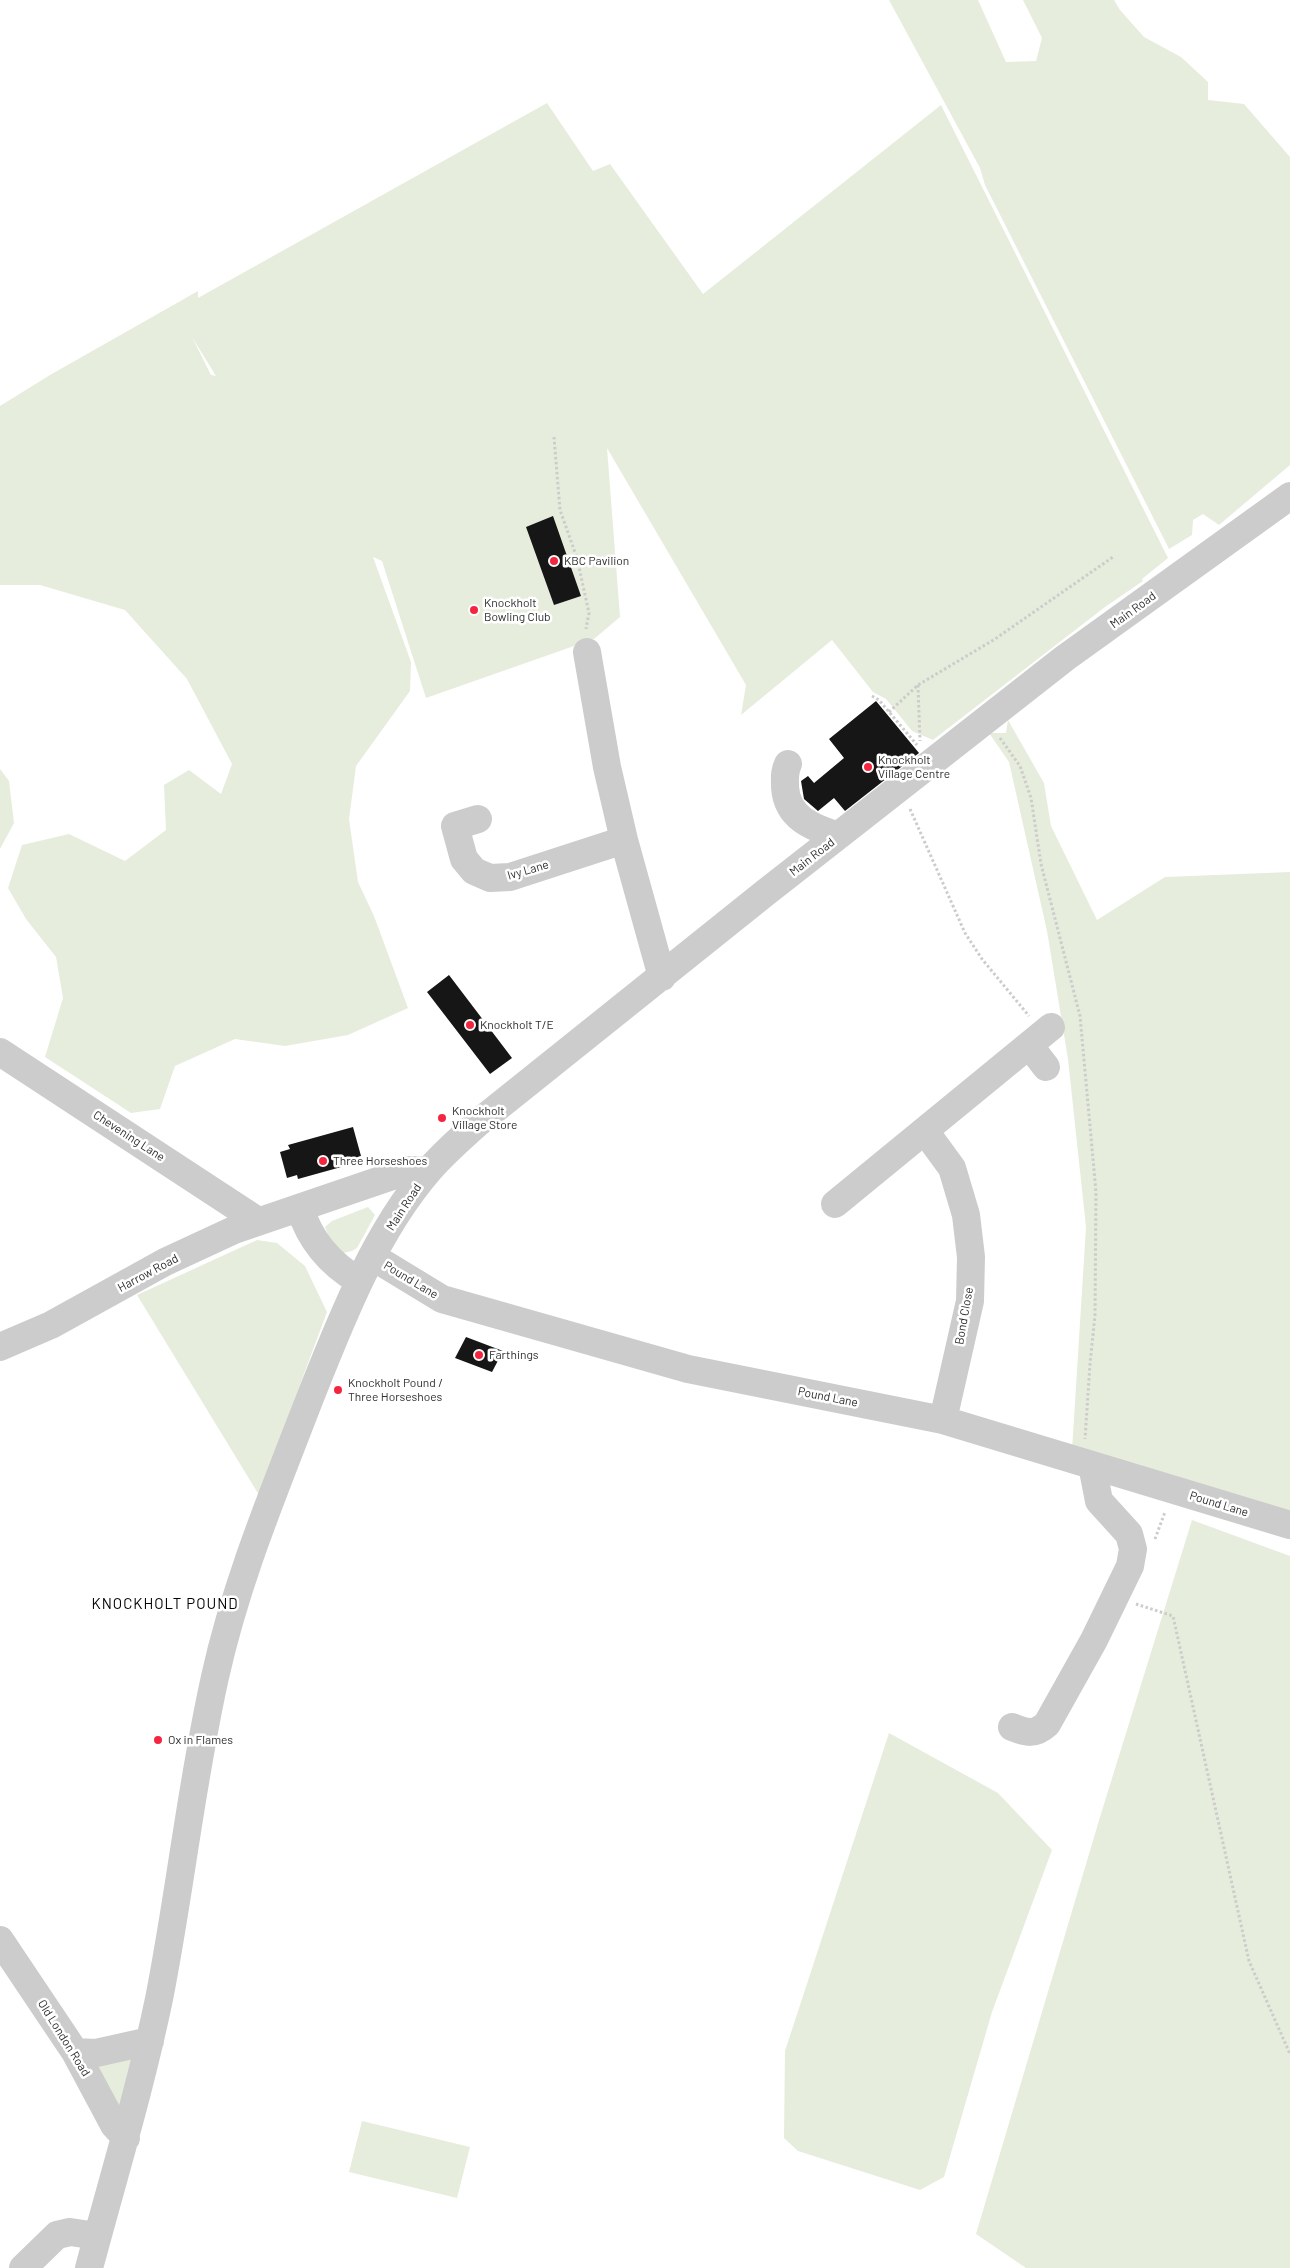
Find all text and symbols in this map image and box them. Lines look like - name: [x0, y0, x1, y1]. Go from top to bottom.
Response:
- place label: KBC Pavilion: [564, 554, 629, 568]
- marker: KBC Pavilion: [548, 555, 560, 567]
- street label: Main Road: [1107, 589, 1159, 631]
- place label: Knockholt Bowling Club: [484, 596, 551, 624]
- marker: Knockholt Bowling Club: [468, 604, 480, 616]
- place label: Knockholt Village Centre: [878, 753, 950, 781]
- marker: Knockholt Village Centre: [862, 761, 874, 773]
- street label: Main Road: [787, 835, 837, 879]
- street label: Ivy Lane: [506, 857, 550, 883]
- place label: Knockholt T/E: [480, 1018, 554, 1032]
- marker: Knockholt T/E: [464, 1019, 476, 1031]
- place label: Knockholt Village Store: [452, 1104, 517, 1132]
- street label: Chevening Lane: [91, 1108, 167, 1164]
- marker: Knockholt Village Store: [436, 1112, 448, 1124]
- place label: Three Horseshoes: [333, 1154, 427, 1168]
- marker: Three Horseshoes: [317, 1155, 329, 1167]
- street label: Main Road: [383, 1181, 425, 1233]
- street label: Harrow Road: [115, 1251, 181, 1295]
- street label: Pound Lane: [381, 1258, 441, 1302]
- street label: Bond Close: [952, 1286, 976, 1346]
- place label: Farthings: [489, 1348, 539, 1362]
- marker: Farthings: [473, 1349, 485, 1361]
- place label: Knockholt Pound / Three Horseshoes: [348, 1376, 443, 1404]
- marker: Knockholt Pound / Three Horseshoes: [332, 1384, 344, 1396]
- street label: Pound Lane: [797, 1384, 859, 1410]
- street label: Pound Lane: [1188, 1488, 1250, 1520]
- district label: KNOCKHOLT POUND: [90, 1595, 240, 1613]
- place label: Ox in Flames: [168, 1733, 233, 1747]
- marker: Ox in Flames: [152, 1734, 164, 1746]
- street label: Old London Road: [35, 1997, 93, 2079]

